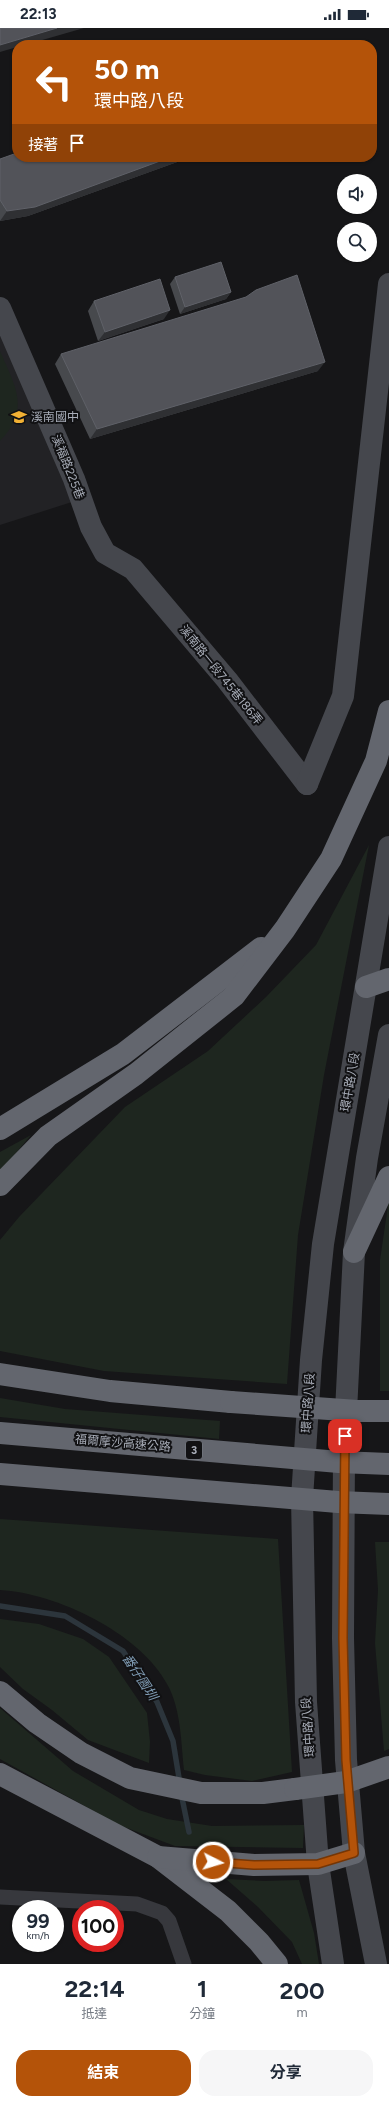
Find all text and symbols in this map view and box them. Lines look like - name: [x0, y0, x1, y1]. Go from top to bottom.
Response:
- text: 22:13: [20, 5, 57, 23]
- text: 50 m: [94, 52, 160, 86]
- icon: left: [28, 56, 80, 108]
- text: 環中路八段: [94, 90, 184, 112]
- icon: arrive: [66, 132, 88, 154]
- text: 接著: [28, 136, 58, 154]
- map controls: [337, 174, 377, 262]
- button: sound: [337, 174, 377, 214]
- button: search: [337, 222, 377, 262]
- school or university icon: 溪南國中: [10, 408, 28, 426]
- place label: 溪南國中: [31, 410, 79, 424]
- street label: 溪福路225巷: [49, 433, 87, 501]
- street label: 溪南路一段745巷186弄: [177, 622, 265, 728]
- street label: 環中路八段: [338, 1051, 362, 1113]
- street label: 環中路八段: [299, 1373, 317, 1433]
- pin: [328, 1419, 362, 1453]
- icon: arrive: [334, 1425, 356, 1447]
- street label: 福爾摩沙高速公路: [75, 1432, 171, 1454]
- road number: 3: [186, 1441, 202, 1459]
- water label: 番仔園圳: [120, 1651, 162, 1705]
- street label: 環中路八段: [299, 1697, 317, 1757]
- position arrow: [192, 1841, 234, 1883]
- speed limit sign: 100: [72, 1900, 124, 1952]
- text: 99: [26, 1909, 50, 1933]
- text: km/h: [27, 1929, 49, 1942]
- text: 22:14: [64, 1974, 125, 2003]
- text: 1: [197, 1974, 207, 2003]
- text: 200: [280, 1976, 325, 2005]
- text: m: [297, 2005, 308, 2020]
- text: 抵達: [82, 2006, 108, 2021]
- text: 分鐘: [189, 2006, 215, 2021]
- button: 結束: [16, 2050, 191, 2096]
- button: 分享: [199, 2050, 373, 2096]

